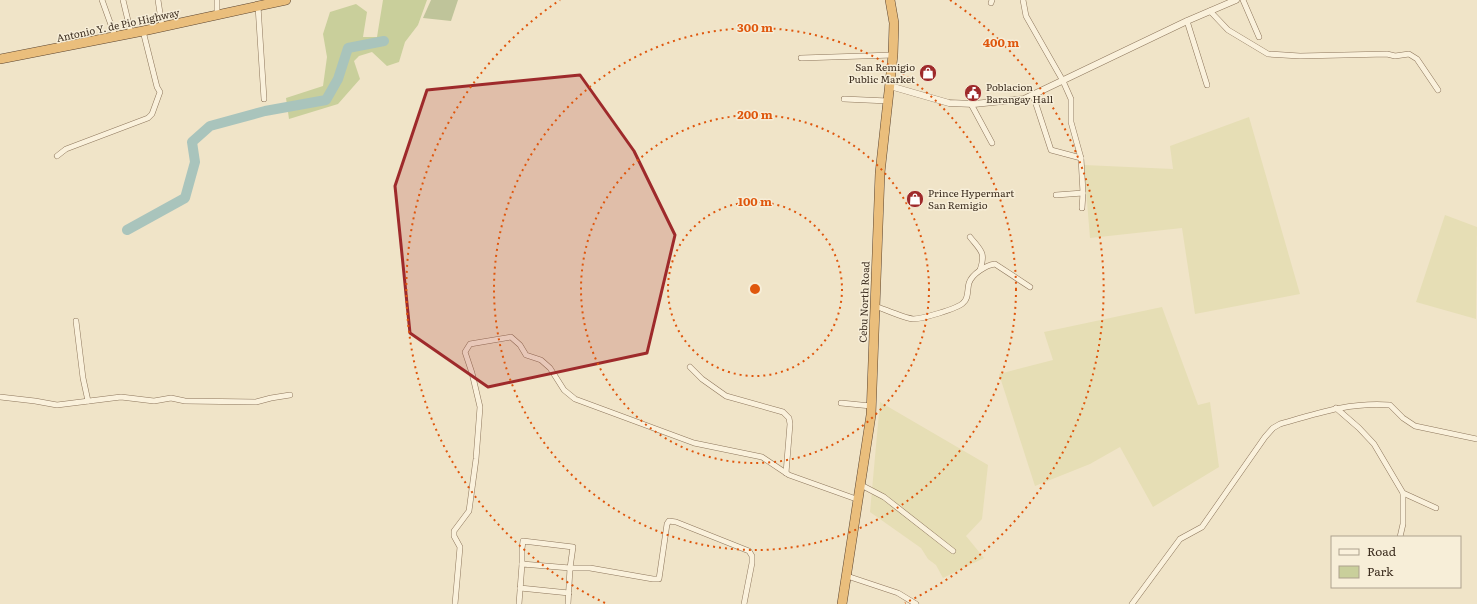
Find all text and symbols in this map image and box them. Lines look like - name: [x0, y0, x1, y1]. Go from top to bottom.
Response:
- street label: Antonio Y. de Pio Highway: [55, 4, 181, 45]
- text: 300 m: [737, 18, 773, 36]
- text: 400 m: [983, 33, 1019, 51]
- place label: San Remigio Public Market: [849, 59, 915, 86]
- shop icon: San Remigio Public Market: [918, 63, 938, 83]
- place label: Poblacion Barangay Hall: [986, 79, 1054, 106]
- public building icon: Poblacion Barangay Hall: [963, 83, 983, 103]
- text: 200 m: [737, 105, 773, 123]
- place label: Prince Hypermart San Remigio: [928, 185, 1014, 212]
- shop icon: Prince Hypermart San Remigio: [905, 189, 925, 209]
- text: 100 m: [738, 192, 772, 210]
- street label: Cebu North Road: [855, 261, 872, 343]
- centre of rings: [748, 282, 762, 296]
- legend: [1331, 536, 1461, 588]
- text: Road: [1367, 542, 1397, 560]
- text: Park: [1367, 562, 1394, 580]

